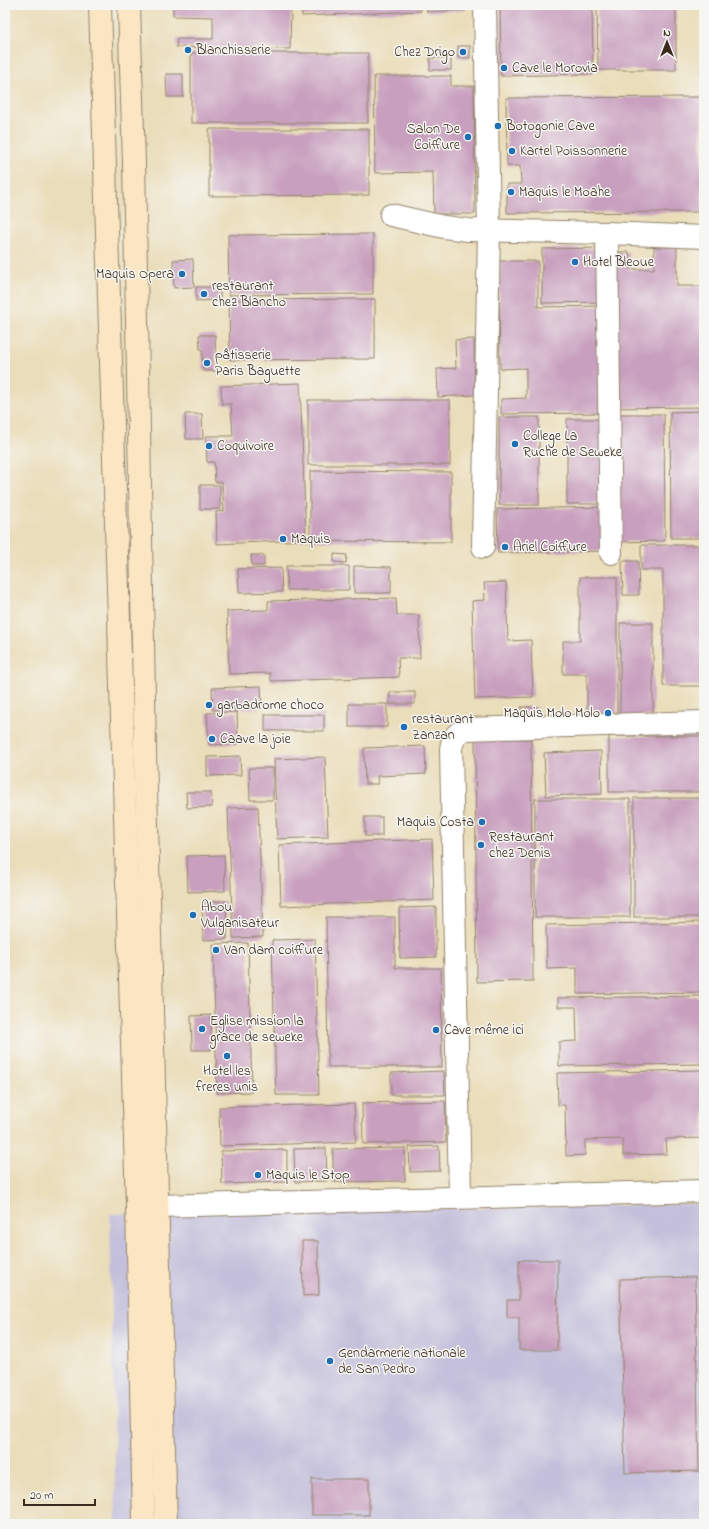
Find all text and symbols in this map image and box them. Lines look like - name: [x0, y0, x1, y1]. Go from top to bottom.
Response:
- north arrow: [647, 22, 687, 62]
- text: N: [663, 25, 671, 41]
- place label: Blanchisserie: [195, 40, 271, 61]
- place label: Chez Drigo: [394, 42, 455, 64]
- marker: Blanchisserie: [183, 45, 193, 55]
- marker: Chez Drigo: [458, 47, 468, 57]
- place label: Cave le Morovia: [512, 58, 598, 79]
- marker: Cave le Morovia: [499, 63, 509, 73]
- place label: Botogonie Cave: [505, 116, 596, 138]
- place label: Salon De Coiffure: [407, 119, 461, 156]
- marker: Botogonie Cave: [493, 121, 503, 131]
- marker: Salon De Coiffure: [463, 132, 473, 142]
- place label: Kartel Poissonnerie: [520, 141, 628, 162]
- marker: Kartel Poissonnerie: [507, 146, 517, 156]
- place label: Maquis le Moahe: [519, 182, 611, 203]
- marker: Maquis le Moahe: [506, 187, 516, 197]
- place label: Hotel Bleoue: [583, 252, 655, 273]
- marker: Hotel Bleoue: [570, 257, 580, 267]
- place label: Maquis Opera: [96, 264, 174, 285]
- marker: Maquis Opera: [177, 269, 187, 279]
- place label: restaurant chez Blancho: [212, 276, 286, 313]
- marker: restaurant chez Blancho: [199, 289, 209, 299]
- place label: pâtisserie Paris Baguette: [215, 345, 301, 383]
- marker: pâtisserie Paris Baguette: [202, 358, 212, 368]
- place label: College La Ruche de Seweke: [523, 426, 623, 463]
- place label: Coquivoire: [217, 436, 275, 457]
- marker: College La Ruche de Seweke: [510, 439, 520, 449]
- marker: Coquivoire: [204, 441, 214, 451]
- place label: Maquis: [291, 529, 331, 550]
- marker: Maquis: [278, 534, 288, 544]
- place label: Ariel Coiffure: [513, 537, 587, 558]
- marker: Ariel Coiffure: [500, 542, 510, 552]
- place label: garbadrome choco: [216, 695, 324, 717]
- marker: garbadrome choco: [204, 700, 214, 710]
- place label: Maquis Molo Molo: [504, 703, 600, 724]
- marker: Maquis Molo Molo: [603, 708, 613, 718]
- place label: restaurant Zanzan: [412, 709, 474, 746]
- marker: restaurant Zanzan: [399, 722, 409, 732]
- place label: Caave la joie: [220, 729, 291, 750]
- marker: Caave la joie: [207, 734, 217, 744]
- place label: Maquis Costa: [397, 812, 474, 833]
- marker: Maquis Costa: [477, 817, 487, 827]
- place label: Restaurant chez Denis: [489, 827, 554, 864]
- marker: Restaurant chez Denis: [476, 840, 486, 850]
- place label: Abou Vulganisateur: [200, 897, 280, 935]
- marker: Abou Vulganisateur: [188, 910, 198, 920]
- place label: Van dam coiffure: [223, 940, 324, 961]
- marker: Van dam coiffure: [211, 945, 221, 955]
- place label: Eglise mission la grace de seweke: [209, 1011, 304, 1049]
- place label: Cave même ici: [444, 1020, 524, 1041]
- marker: Eglise mission la grace de seweke: [197, 1024, 207, 1034]
- marker: Cave même ici: [431, 1025, 441, 1035]
- marker: Hotel les freres unis: [222, 1051, 232, 1061]
- place label: Hotel les freres unis: [196, 1061, 258, 1098]
- place label: Maquis le Stop: [266, 1165, 350, 1186]
- marker: Maquis le Stop: [253, 1170, 263, 1180]
- place label: Gendarmerie nationale de San Pedro: [338, 1343, 466, 1380]
- marker: Gendarmerie nationale de San Pedro: [325, 1356, 335, 1366]
- scale bar: [24, 1481, 95, 1507]
- text: 20 m: [30, 1487, 53, 1505]

